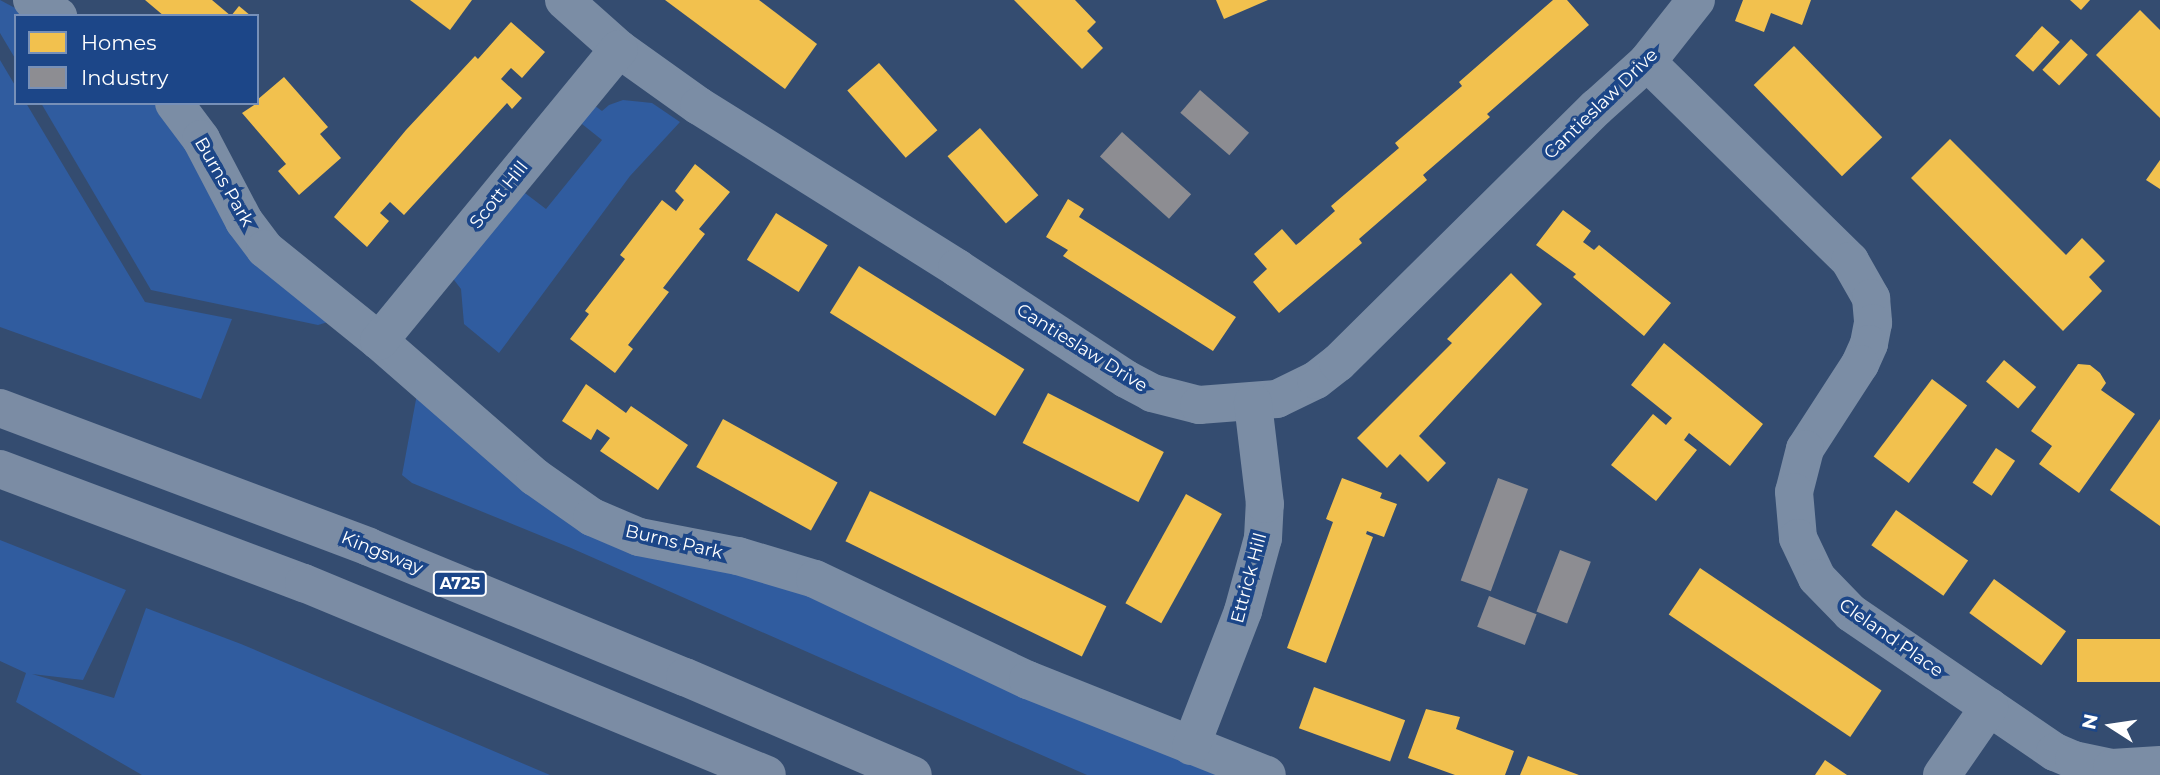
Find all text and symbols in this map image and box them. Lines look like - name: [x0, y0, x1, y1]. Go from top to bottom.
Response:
- legend: [14, 14, 259, 105]
- text: Homes: [81, 30, 156, 55]
- street label: Cantieslaw Drive: [1539, 44, 1663, 164]
- text: Industry: [81, 65, 168, 90]
- street label: Burns Park: [190, 134, 258, 230]
- street label: Scott Hill: [465, 157, 533, 233]
- street label: Cantieslaw Drive: [1013, 299, 1151, 397]
- street label: Burns Park: [623, 520, 725, 564]
- street label: Kingsway: [338, 527, 426, 579]
- street label: Ettrick Hill: [1227, 530, 1271, 626]
- road number: A725: [432, 572, 488, 596]
- street label: Cleland Place: [1835, 594, 1947, 682]
- north arrow: [2076, 691, 2146, 761]
- text: N: [2077, 712, 2103, 731]

